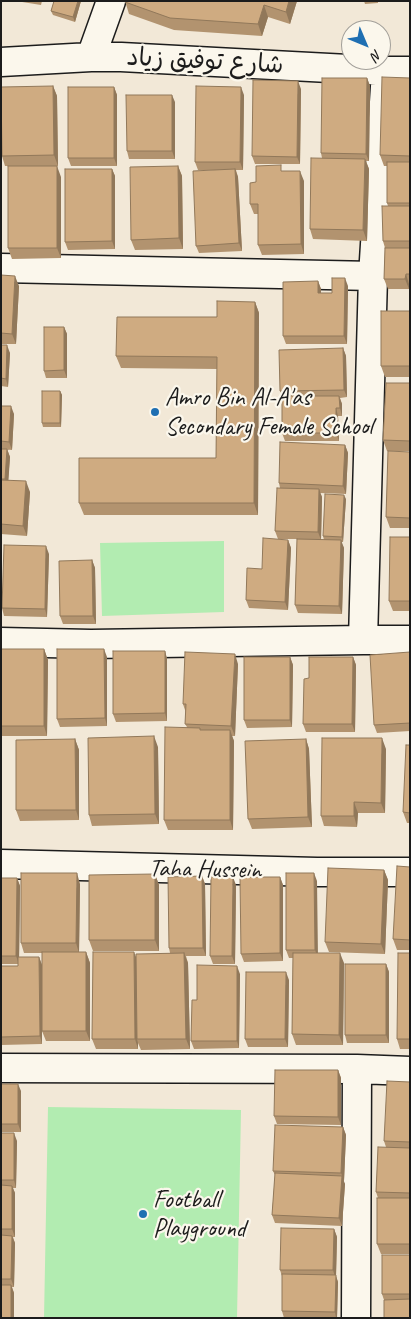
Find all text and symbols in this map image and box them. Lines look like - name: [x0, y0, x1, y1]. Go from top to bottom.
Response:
- north arrow: [341, 20, 391, 70]
- street label: شارع توفيق زياد: [126, 43, 284, 81]
- text: N: [367, 46, 385, 64]
- place label: Amro Bin Al-A'as Secondary Female School: [165, 383, 373, 442]
- marker: Amro Bin Al-A'as Secondary Female School: [149, 406, 161, 418]
- street label: Taha Hussein: [149, 854, 261, 886]
- place label: Football Playground: [153, 1185, 246, 1244]
- marker: Football Playground: [137, 1208, 149, 1220]

